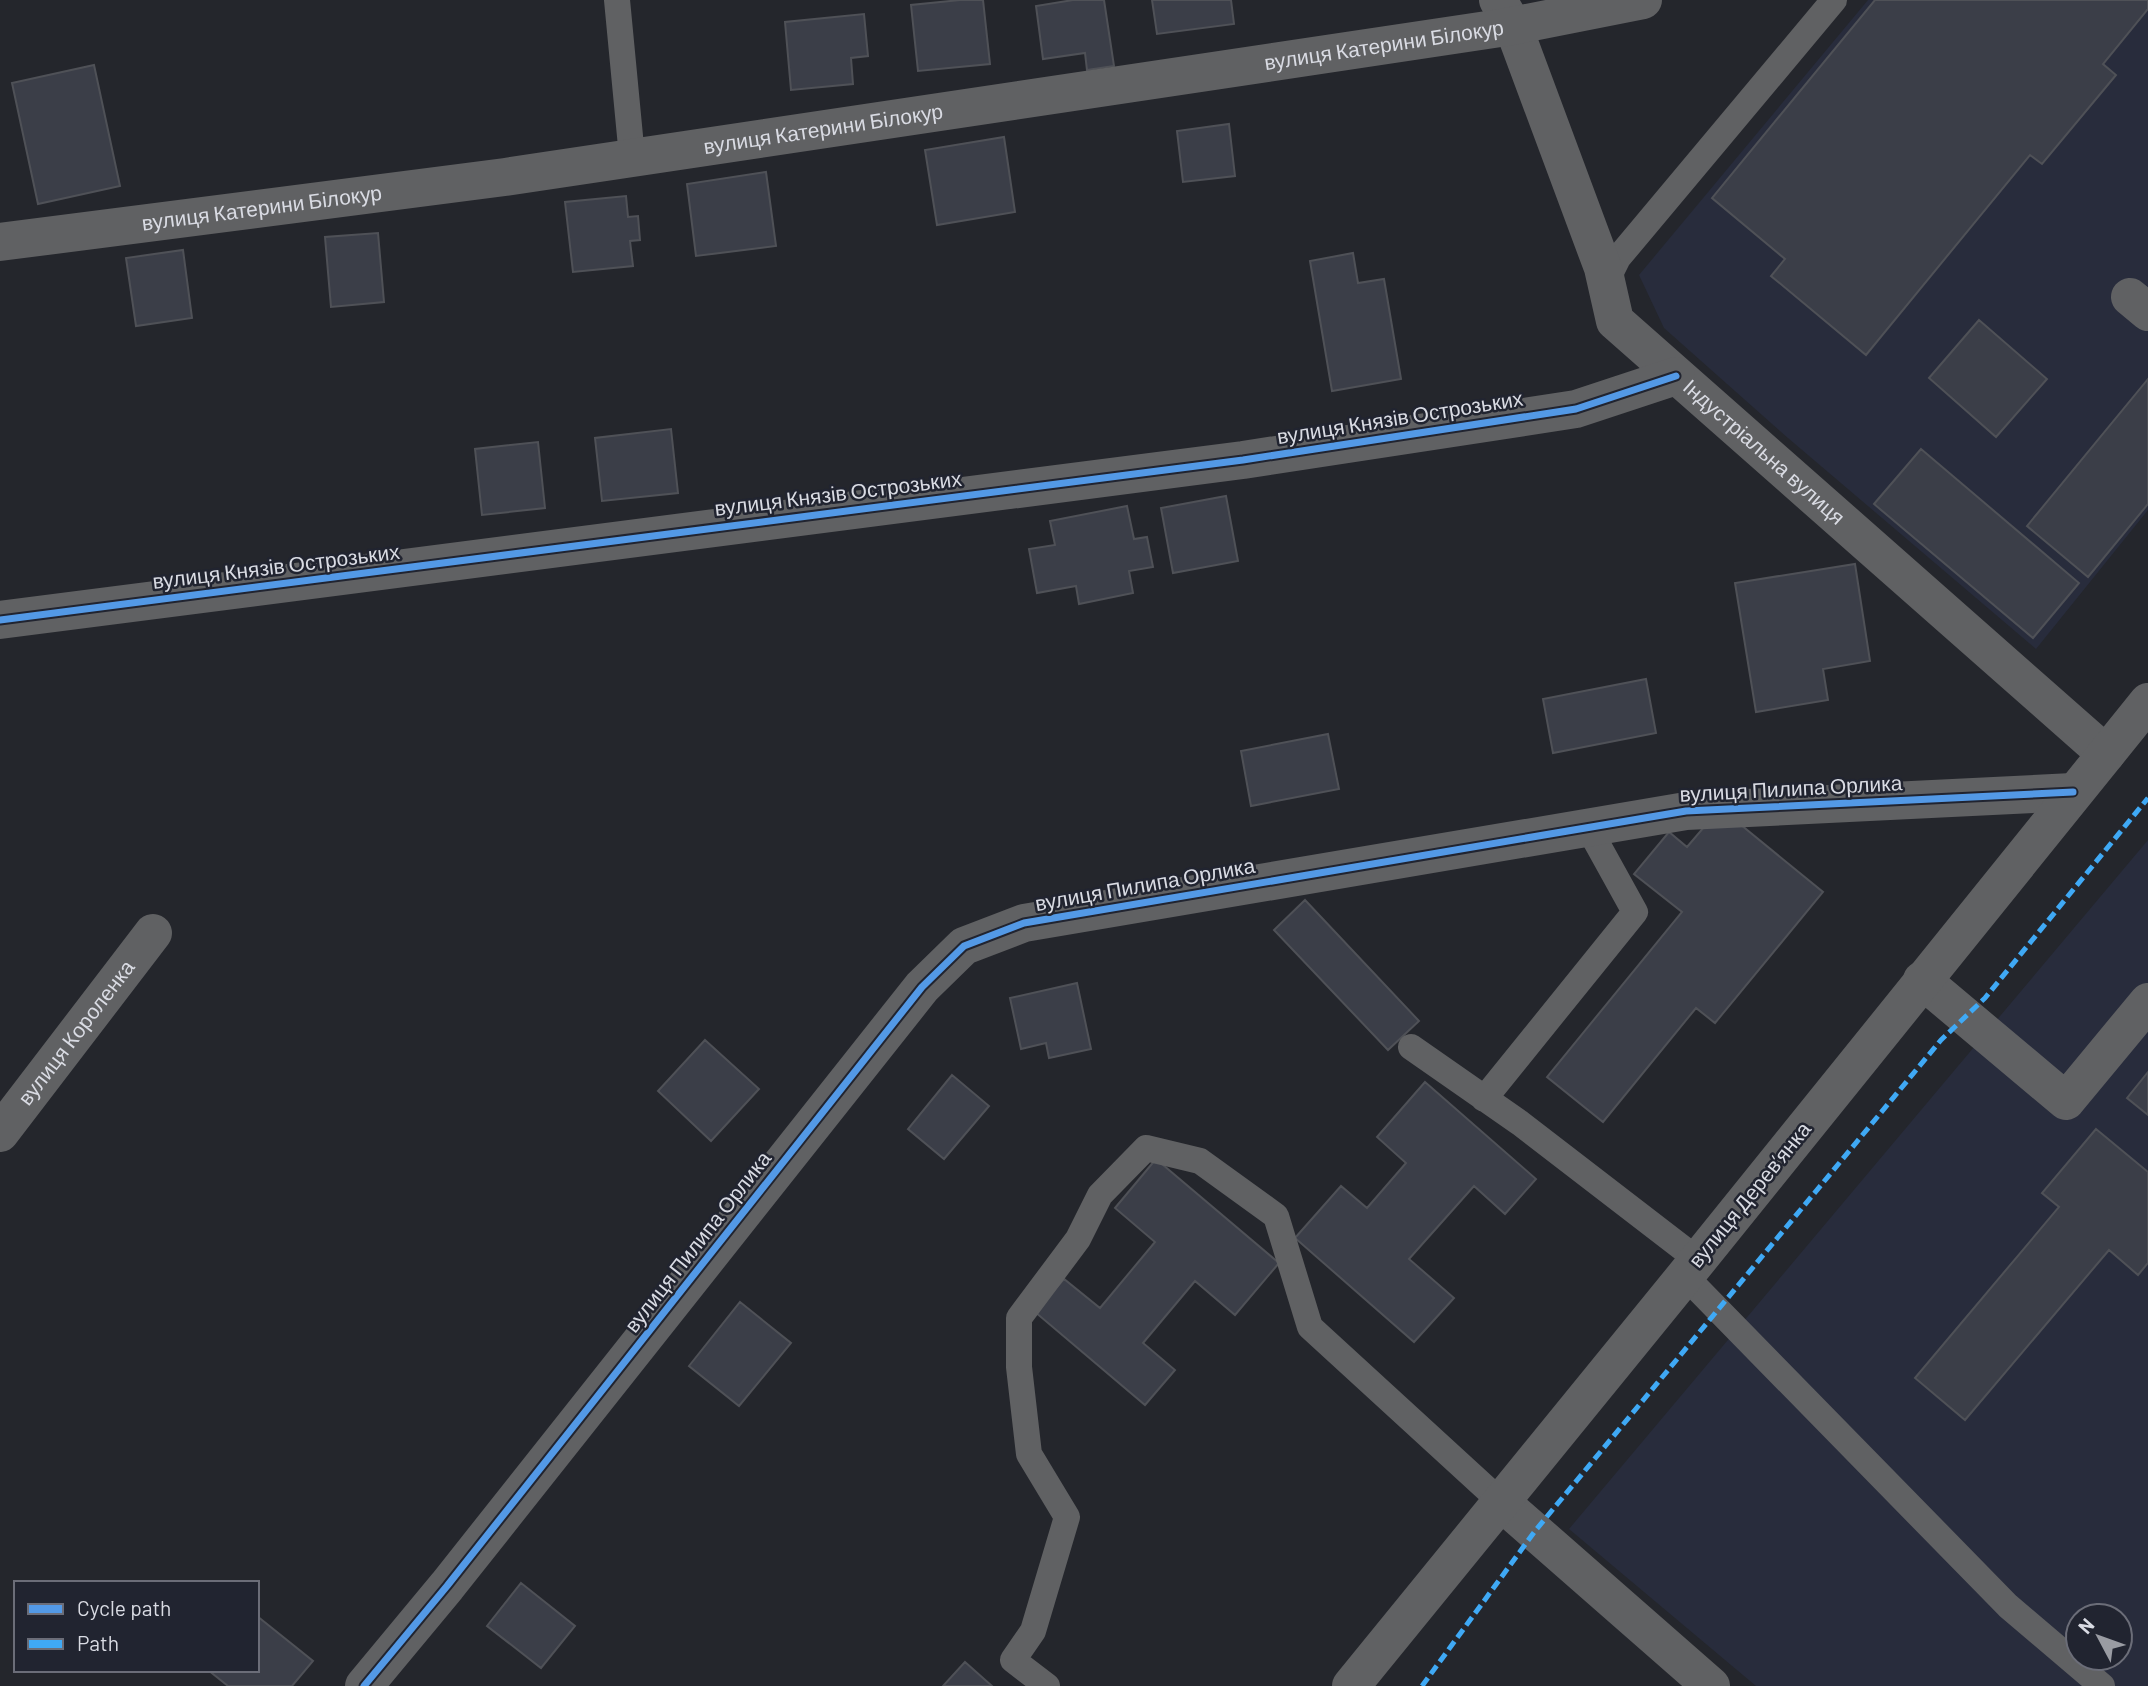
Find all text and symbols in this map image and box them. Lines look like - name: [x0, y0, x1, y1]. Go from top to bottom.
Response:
- street label: вулиця Катерини Білокур: [1262, 14, 1505, 74]
- street label: вулиця Катерини Білокур: [702, 98, 945, 158]
- street label: вулиця Катерини Білокур: [140, 179, 383, 235]
- street label: Індустріальна вулиця: [1679, 373, 1851, 529]
- street label: вулиця Князів Острозьких: [1275, 385, 1525, 448]
- street label: вулиця Князів Острозьких: [713, 465, 963, 520]
- street label: вулиця Князів Острозьких: [151, 538, 401, 593]
- street label: вулиця Пилипа Орлика: [1679, 769, 1903, 806]
- street label: вулиця Пилипа Орлика: [1033, 852, 1257, 915]
- street label: вулиця Короленка: [12, 954, 139, 1110]
- street label: вулиця Деревʼянка: [1682, 1116, 1815, 1272]
- street label: вулиця Пилипа Орлика: [618, 1145, 776, 1337]
- legend: [14, 1581, 259, 1672]
- text: Cycle path: [77, 1595, 171, 1620]
- north arrow: [2064, 1602, 2134, 1672]
- text: N: [2073, 1613, 2099, 1638]
- text: Path: [77, 1630, 119, 1655]

